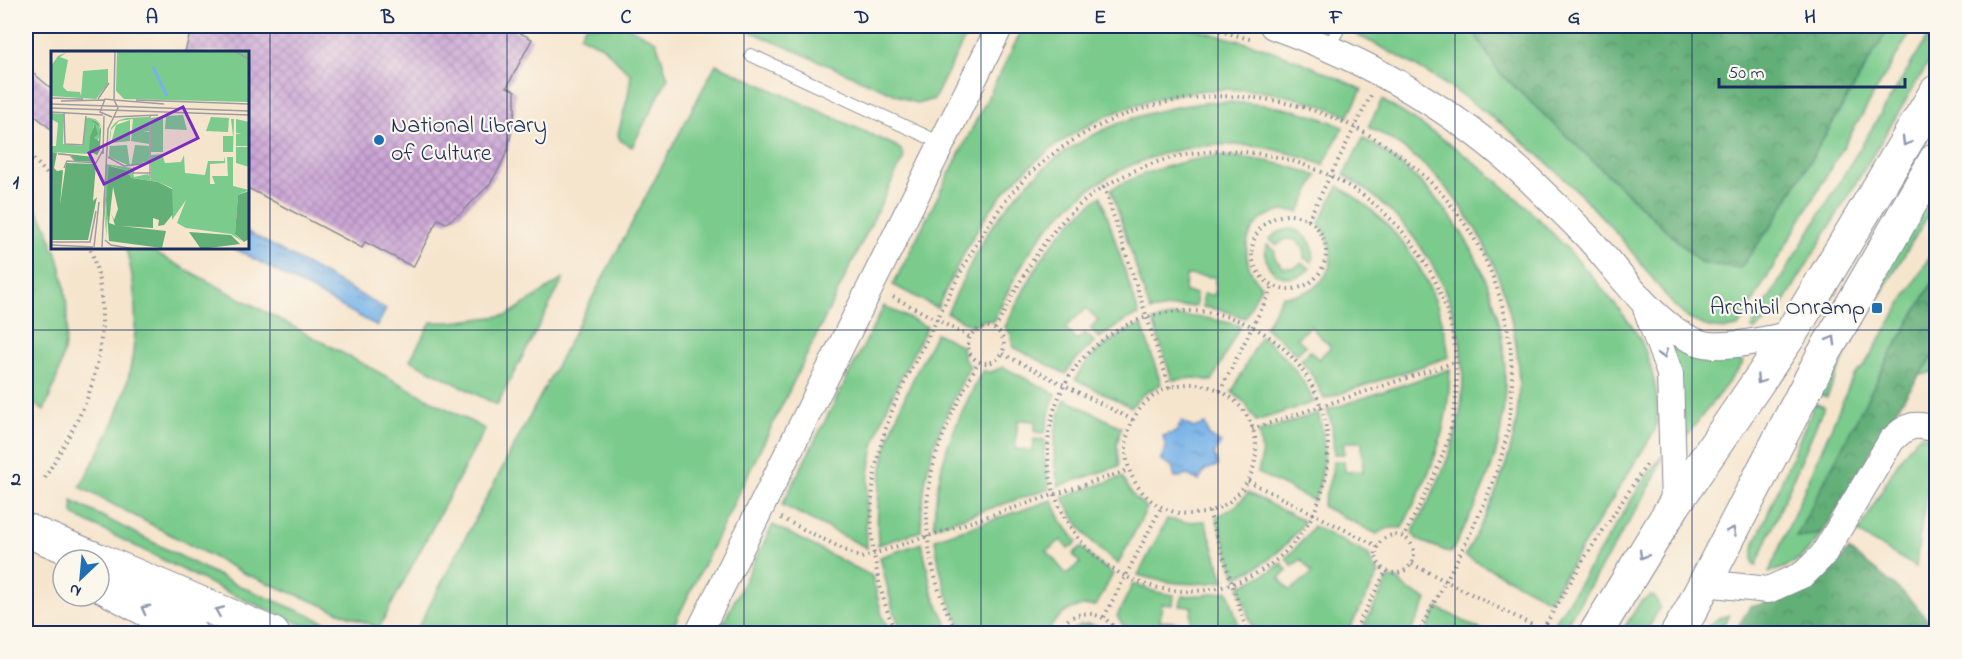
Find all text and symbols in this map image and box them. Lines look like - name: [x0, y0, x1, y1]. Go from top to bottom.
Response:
- text: A: [146, 4, 158, 33]
- text: B: [380, 4, 395, 33]
- text: C: [621, 4, 632, 33]
- text: D: [854, 4, 869, 33]
- text: E: [1094, 4, 1106, 33]
- text: F: [1329, 4, 1343, 33]
- text: G: [1568, 4, 1581, 33]
- text: H: [1804, 4, 1816, 33]
- inset map: [51, 51, 249, 249]
- scale bar: [1719, 51, 1905, 89]
- text: 50 m: [1728, 61, 1765, 87]
- place label: National Library of Culture: [391, 109, 547, 172]
- marker: National Library of Culture: [372, 133, 386, 147]
- one-way arrow: [1902, 136, 1914, 146]
- text: 1: [13, 169, 20, 198]
- place label: Archibil Onramp: [1710, 291, 1865, 326]
- marker: Archibil Onramp: [1870, 301, 1884, 315]
- one-way arrow: [1825, 336, 1836, 346]
- one-way arrow: [1656, 348, 1669, 359]
- one-way arrow: [1756, 373, 1767, 384]
- text: 2: [10, 466, 21, 495]
- one-way arrow: [1725, 527, 1736, 538]
- north arrow: [51, 548, 111, 608]
- one-way arrow: [1639, 549, 1651, 559]
- text: N: [65, 576, 85, 603]
- one-way arrow: [141, 605, 151, 616]
- one-way arrow: [214, 606, 225, 618]

